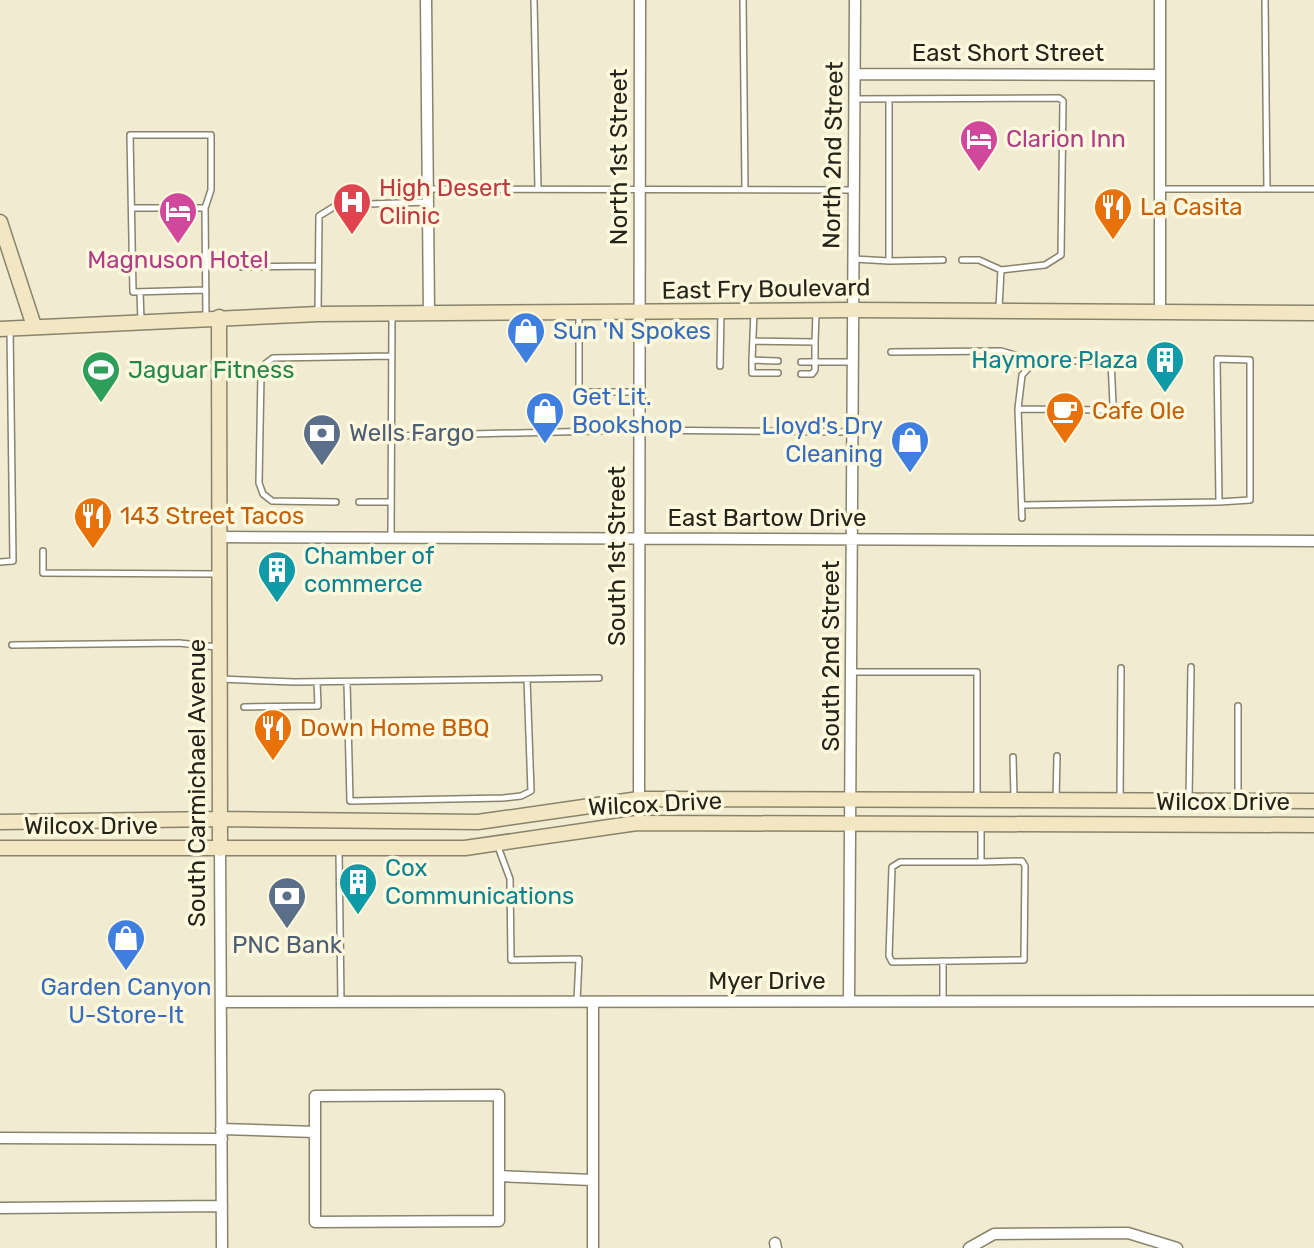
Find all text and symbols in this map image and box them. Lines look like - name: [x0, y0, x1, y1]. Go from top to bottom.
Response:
- street label: East Short Street: [912, 39, 1104, 67]
- street label: North 2nd Street: [817, 61, 849, 249]
- street label: North 1st Street: [605, 69, 633, 245]
- hotel icon: Clarion Inn: [958, 118, 1000, 173]
- place label: Clarion Inn: [1006, 125, 1126, 153]
- place label: High Desert Clinic: [379, 174, 511, 230]
- hospital icon: High Desert Clinic: [331, 181, 373, 236]
- restaurant icon: La Casita: [1092, 186, 1134, 241]
- hotel icon: Magnuson Hotel: [157, 190, 199, 245]
- place label: La Casita: [1140, 193, 1243, 221]
- place label: Magnuson Hotel: [87, 246, 269, 274]
- street label: East Fry Boulevard: [661, 273, 871, 305]
- shop icon: Sun 'N Spokes: [505, 310, 547, 365]
- place label: Sun 'N Spokes: [553, 317, 711, 345]
- building icon: Haymore Plaza: [1144, 339, 1186, 394]
- place label: Haymore Plaza: [971, 346, 1138, 374]
- sports icon: Jaguar Fitness: [80, 349, 122, 404]
- place label: Jaguar Fitness: [128, 356, 295, 384]
- place label: Get Lit. Bookshop: [572, 383, 683, 439]
- shop icon: Get Lit. Bookshop: [524, 390, 566, 445]
- cafe icon: Cafe Ole: [1044, 390, 1086, 445]
- place label: Cafe Ole: [1092, 397, 1185, 425]
- bank icon: Wells Fargo: [301, 412, 343, 467]
- place label: Lloyd's Dry Cleaning: [762, 412, 883, 468]
- place label: Wells Fargo: [349, 419, 475, 447]
- shop icon: Lloyd's Dry Cleaning: [889, 419, 931, 474]
- street label: South 1st Street: [603, 466, 631, 646]
- restaurant icon: 143 Street Tacos: [72, 495, 114, 550]
- place label: 143 Street Tacos: [120, 502, 304, 530]
- street label: East Bartow Drive: [668, 504, 866, 532]
- place label: Chamber of commerce: [304, 542, 435, 598]
- building icon: Chamber of commerce: [256, 549, 298, 604]
- street label: South 2nd Street: [817, 560, 845, 752]
- street label: South Carmichael Avenue: [183, 639, 211, 927]
- restaurant icon: Down Home BBQ: [252, 707, 294, 762]
- place label: Down Home BBQ: [300, 714, 490, 742]
- street label: Wilcox Drive: [587, 787, 723, 821]
- street label: Wilcox Drive: [1156, 788, 1290, 816]
- street label: Wilcox Drive: [24, 812, 158, 840]
- place label: Cox Communications: [385, 854, 574, 910]
- building icon: Cox Communications: [337, 861, 379, 916]
- bank icon: PNC Bank: [266, 875, 308, 930]
- shop icon: Garden Canyon U-Store-It: [105, 917, 147, 972]
- place label: PNC Bank: [232, 931, 343, 959]
- street label: Myer Drive: [708, 967, 826, 995]
- place label: Garden Canyon U-Store-It: [40, 973, 212, 1029]

